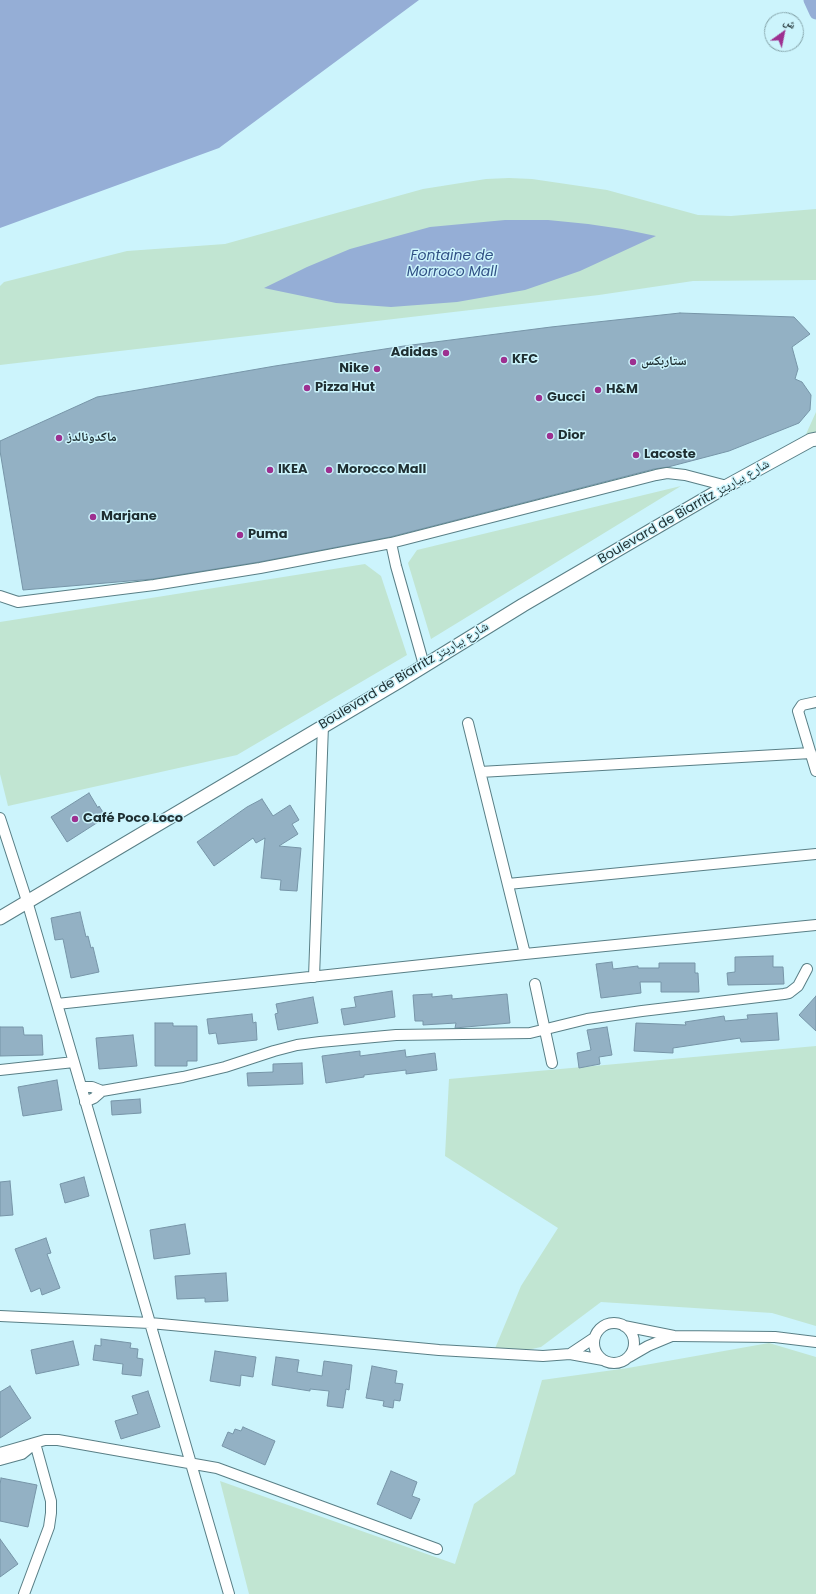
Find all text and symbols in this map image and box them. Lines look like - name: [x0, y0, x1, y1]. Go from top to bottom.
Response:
- north arrow: [764, 12, 804, 52]
- text: ش: [781, 13, 799, 33]
- water label: Fontaine de Morroco Mall: [407, 248, 497, 280]
- place label: Adidas: [391, 345, 438, 361]
- marker: Adidas: [441, 348, 451, 358]
- place label: KFC: [512, 352, 538, 368]
- place label: ستاربكس: [641, 354, 687, 370]
- marker: KFC: [499, 355, 509, 365]
- marker: ستاربكس: [628, 357, 638, 367]
- place label: Nike: [339, 361, 369, 377]
- marker: Nike: [372, 364, 382, 374]
- place label: Pizza Hut: [315, 380, 375, 396]
- place label: H&M: [606, 382, 638, 398]
- marker: Pizza Hut: [302, 383, 312, 393]
- marker: H&M: [593, 385, 603, 395]
- place label: Gucci: [547, 390, 585, 406]
- marker: Gucci: [534, 393, 544, 403]
- place label: Dior: [558, 428, 585, 444]
- place label: ماكدونالدز: [67, 430, 117, 446]
- marker: Dior: [545, 431, 555, 441]
- marker: ماكدونالدز: [54, 433, 64, 443]
- place label: Lacoste: [644, 447, 696, 463]
- marker: Lacoste: [631, 450, 641, 460]
- street label: Boulevard de Biarritz شارع بياريتز: [595, 456, 773, 568]
- place label: IKEA: [278, 462, 308, 478]
- place label: Morocco Mall: [337, 462, 426, 478]
- marker: IKEA: [265, 465, 275, 475]
- marker: Morocco Mall: [324, 465, 334, 475]
- place label: Marjane: [101, 509, 157, 525]
- marker: Marjane: [88, 512, 98, 522]
- place label: Puma: [248, 527, 287, 543]
- marker: Puma: [235, 530, 245, 540]
- street label: Boulevard de Biarritz شارع بياريتز: [316, 619, 492, 733]
- place label: Café Poco Loco: [83, 811, 183, 827]
- marker: Café Poco Loco: [70, 814, 80, 824]

